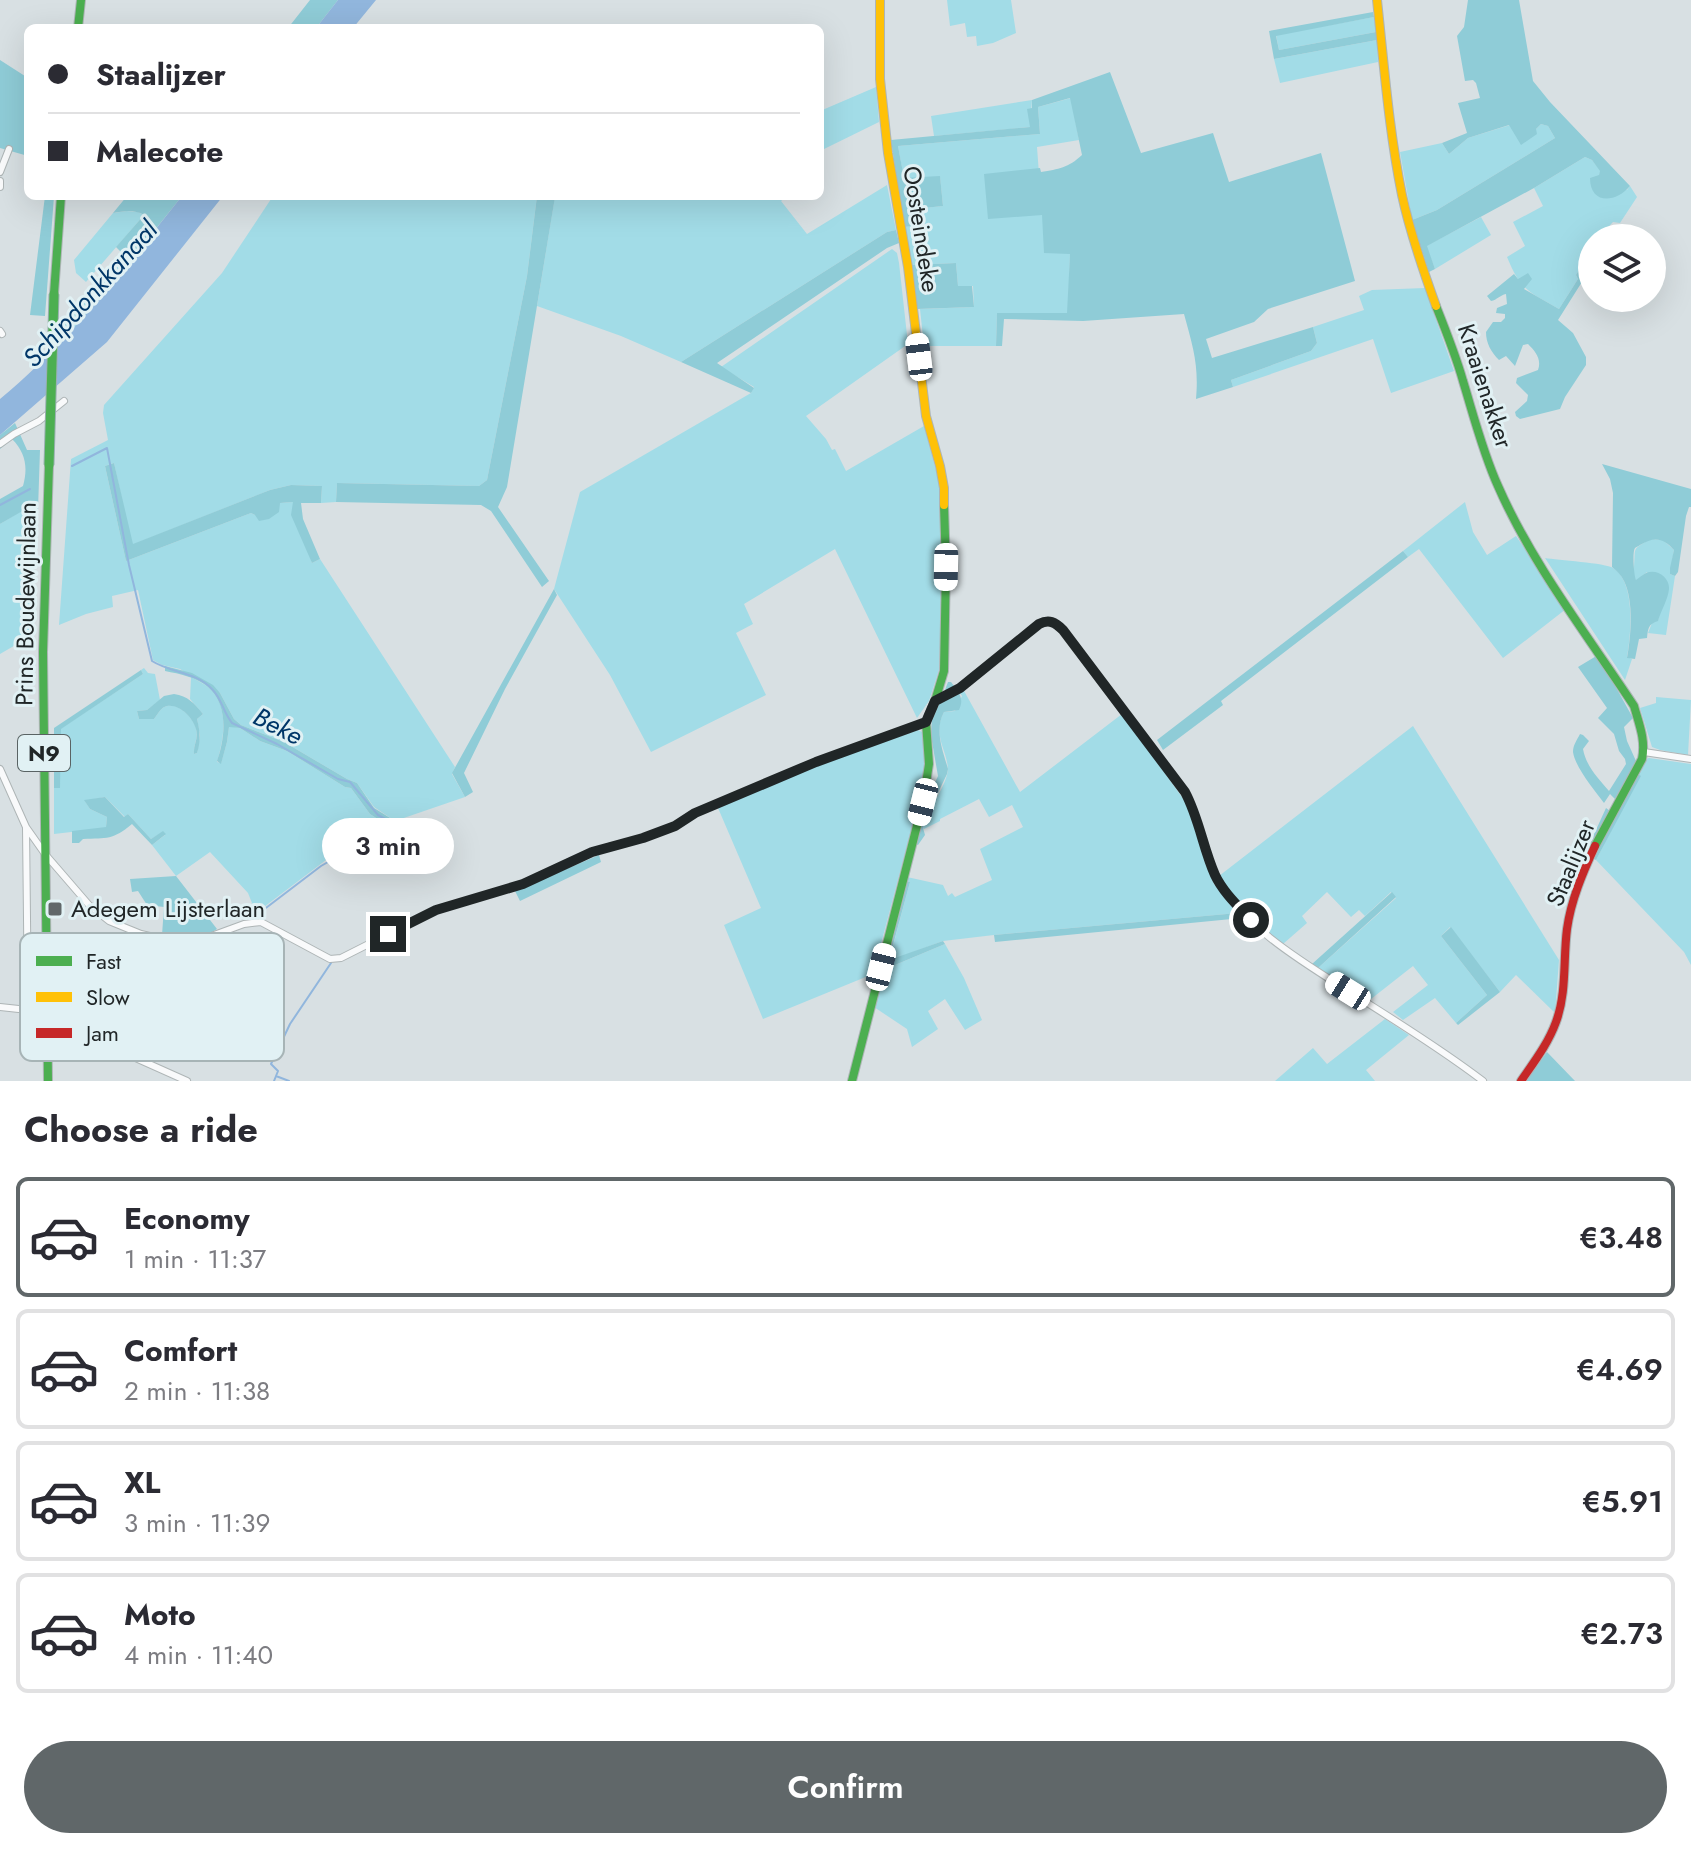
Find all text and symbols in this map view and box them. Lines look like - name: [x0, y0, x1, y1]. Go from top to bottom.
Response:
- text: Staalijzer: [96, 53, 226, 96]
- text: Malecote: [96, 130, 223, 173]
- street label: Oosteindeke: [894, 163, 949, 295]
- water label: Schipdonkkanaal: [14, 211, 167, 376]
- map controls: [1578, 224, 1666, 312]
- button: layers: [1578, 224, 1666, 312]
- street label: Kraaienakker: [1449, 319, 1522, 453]
- car: [904, 332, 934, 382]
- street label: Prins Boudewijnlaan: [6, 502, 45, 706]
- car: [934, 543, 958, 591]
- water label: Beke: [247, 698, 309, 754]
- road number: N9: [18, 735, 70, 771]
- car: [906, 776, 940, 828]
- street label: Staalijzer: [1537, 813, 1604, 912]
- callout: 3 min: [322, 818, 454, 874]
- text: 3 min: [355, 827, 421, 865]
- place label: Adegem Lijsterlaan: [71, 891, 265, 926]
- marker: Adegem Lijsterlaan: [46, 900, 64, 918]
- route start: [1233, 902, 1269, 938]
- route end: [370, 916, 406, 952]
- legend: [20, 933, 284, 1061]
- car: [864, 941, 898, 993]
- text: Fast: [86, 945, 122, 977]
- car: [1321, 968, 1375, 1014]
- text: Slow: [86, 981, 130, 1013]
- text: Jam: [83, 1017, 119, 1049]
- text: Choose a ride: [24, 1103, 258, 1155]
- text: Economy: [124, 1197, 250, 1240]
- icon: car: [28, 1201, 100, 1273]
- text: €3.48: [1579, 1216, 1663, 1259]
- text: 1 min · 11:37: [124, 1240, 266, 1278]
- text: Comfort: [124, 1329, 237, 1372]
- icon: car: [28, 1333, 100, 1405]
- text: €4.69: [1576, 1348, 1663, 1391]
- text: 2 min · 11:38: [124, 1372, 270, 1410]
- text: XL: [124, 1461, 160, 1504]
- icon: car: [28, 1465, 100, 1537]
- text: €5.91: [1582, 1480, 1663, 1523]
- text: 3 min · 11:39: [124, 1504, 270, 1542]
- text: Moto: [124, 1593, 196, 1636]
- icon: car: [28, 1597, 100, 1669]
- text: €2.73: [1580, 1612, 1663, 1655]
- text: 4 min · 11:40: [124, 1636, 273, 1674]
- button: Confirm: [24, 1741, 1667, 1833]

